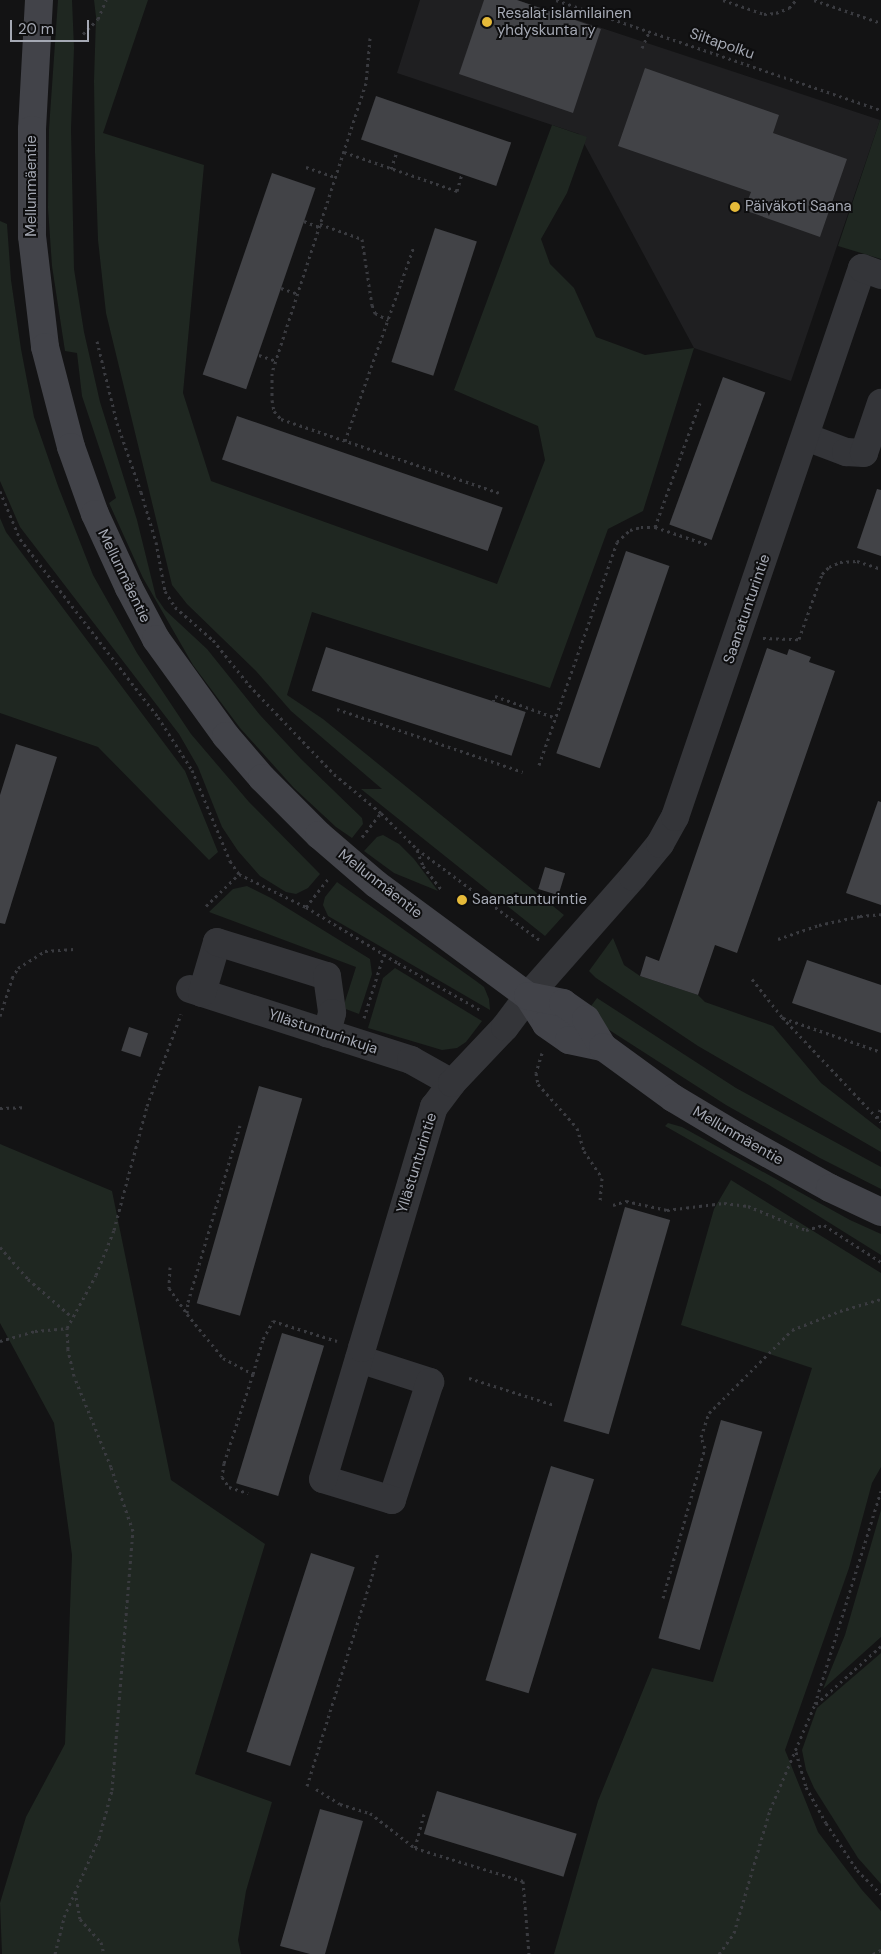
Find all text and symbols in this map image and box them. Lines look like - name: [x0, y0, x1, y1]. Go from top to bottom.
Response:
- place label: Resalat islamilainen yhdyskunta ry: [497, 4, 631, 39]
- scale bar: [12, 10, 91, 42]
- marker: Resalat islamilainen yhdyskunta ry: [481, 16, 493, 28]
- text: 20 m: [18, 19, 54, 39]
- street label: Siltapolku: [687, 25, 757, 63]
- street label: Mellunmäentie: [23, 135, 41, 237]
- place label: Päiväkoti Saana: [745, 198, 852, 216]
- marker: Päiväkoti Saana: [729, 201, 741, 213]
- street label: Mellunmäentie: [94, 526, 154, 626]
- street label: Saanatunturintie: [720, 552, 774, 666]
- street label: Mellunmäentie: [334, 846, 426, 922]
- place label: Saanatunturintie: [472, 891, 587, 909]
- marker: Saanatunturintie: [456, 894, 468, 906]
- street label: Yllästunturinkuja: [266, 1006, 380, 1058]
- street label: Mellunmäentie: [689, 1103, 787, 1169]
- street label: Yllästunturintie: [393, 1111, 441, 1215]

